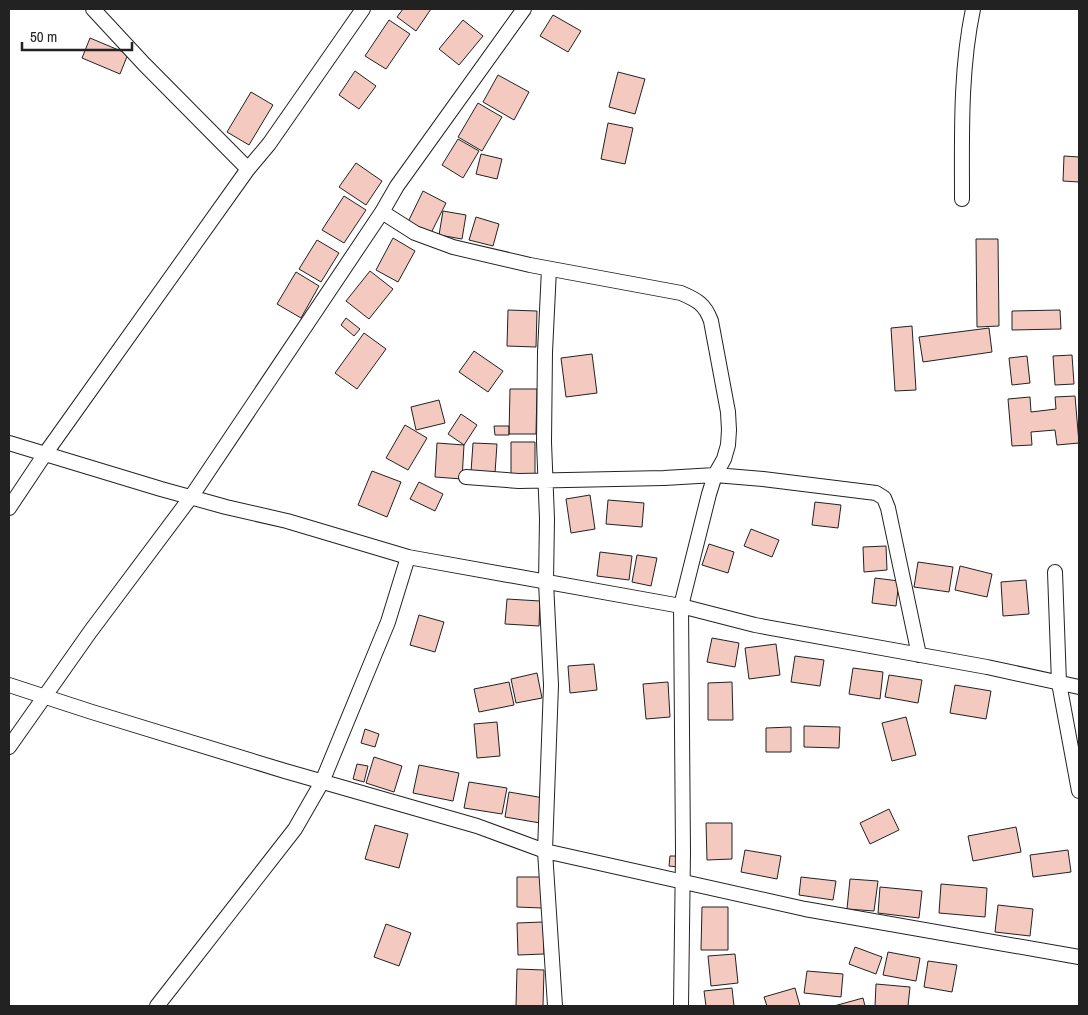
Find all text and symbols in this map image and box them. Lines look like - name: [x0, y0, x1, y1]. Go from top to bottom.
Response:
- scale bar: [22, 20, 132, 52]
- text: 50 m: [30, 26, 57, 47]

